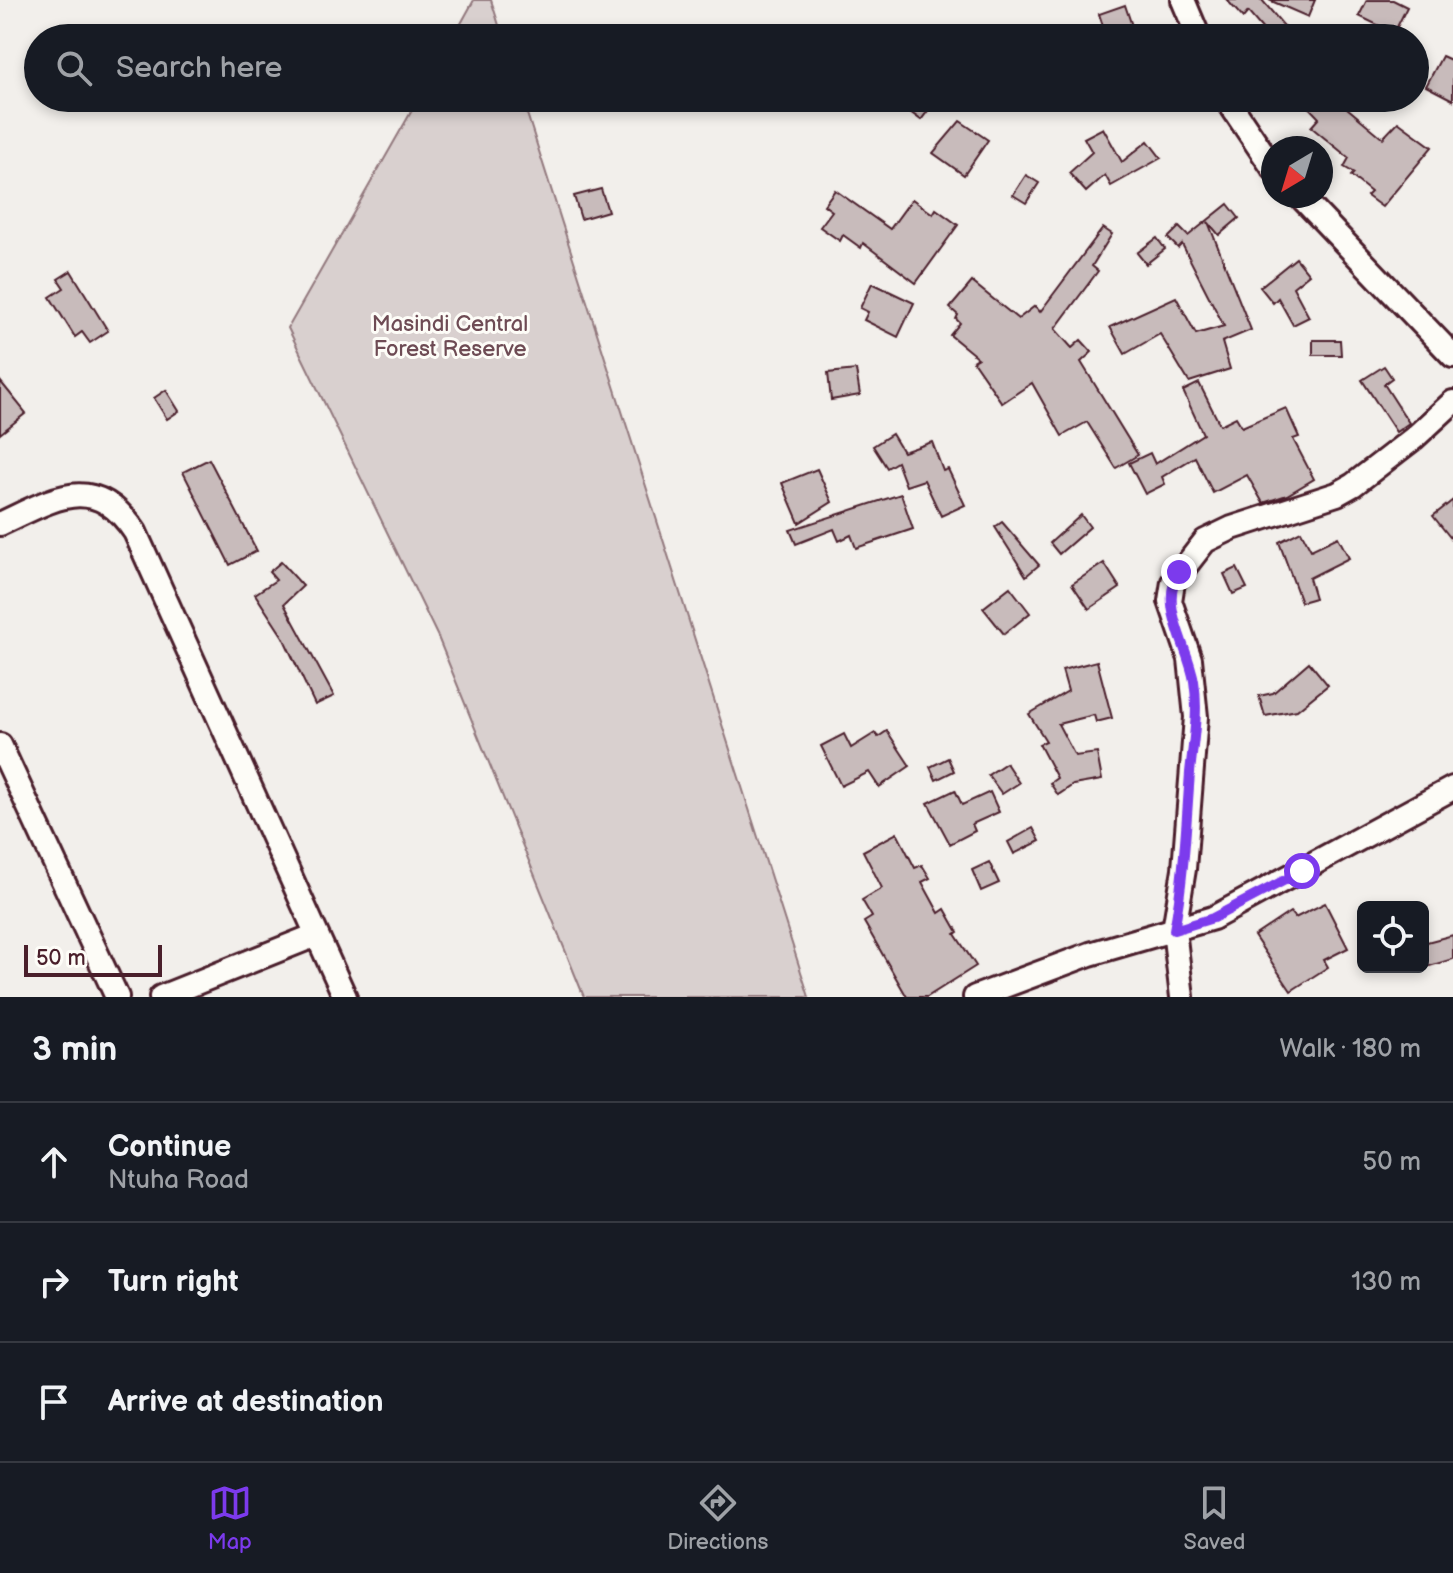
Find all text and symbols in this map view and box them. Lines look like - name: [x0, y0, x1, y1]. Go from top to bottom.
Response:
- search box: [24, 24, 1429, 112]
- icon: search: [52, 46, 96, 90]
- text: Search here: [116, 50, 282, 86]
- north arrow: [1261, 136, 1333, 208]
- park label: Masindi Central Forest Reserve: [372, 311, 528, 363]
- route end: [1161, 554, 1197, 590]
- route start: [1284, 853, 1320, 889]
- map controls: [1357, 901, 1429, 973]
- button: locate: [1357, 901, 1429, 973]
- scale bar: [24, 941, 162, 977]
- text: 50 m: [36, 945, 86, 972]
- text: 3 min: [32, 1029, 117, 1070]
- text: Walk · 180 m: [1280, 1034, 1421, 1065]
- text: Continue: [108, 1129, 231, 1165]
- icon: ahead: [32, 1140, 76, 1184]
- text: 50 m: [1362, 1147, 1421, 1178]
- text: Ntuha Road: [108, 1165, 249, 1196]
- icon: right: [32, 1260, 76, 1304]
- text: Turn right: [108, 1264, 239, 1300]
- text: 130 m: [1351, 1267, 1421, 1298]
- icon: arrive: [32, 1380, 76, 1424]
- text: Arrive at destination: [108, 1384, 384, 1420]
- tab: Map: [208, 1481, 252, 1556]
- tab: Directions: [667, 1481, 768, 1556]
- tab: Saved: [1184, 1481, 1245, 1556]

